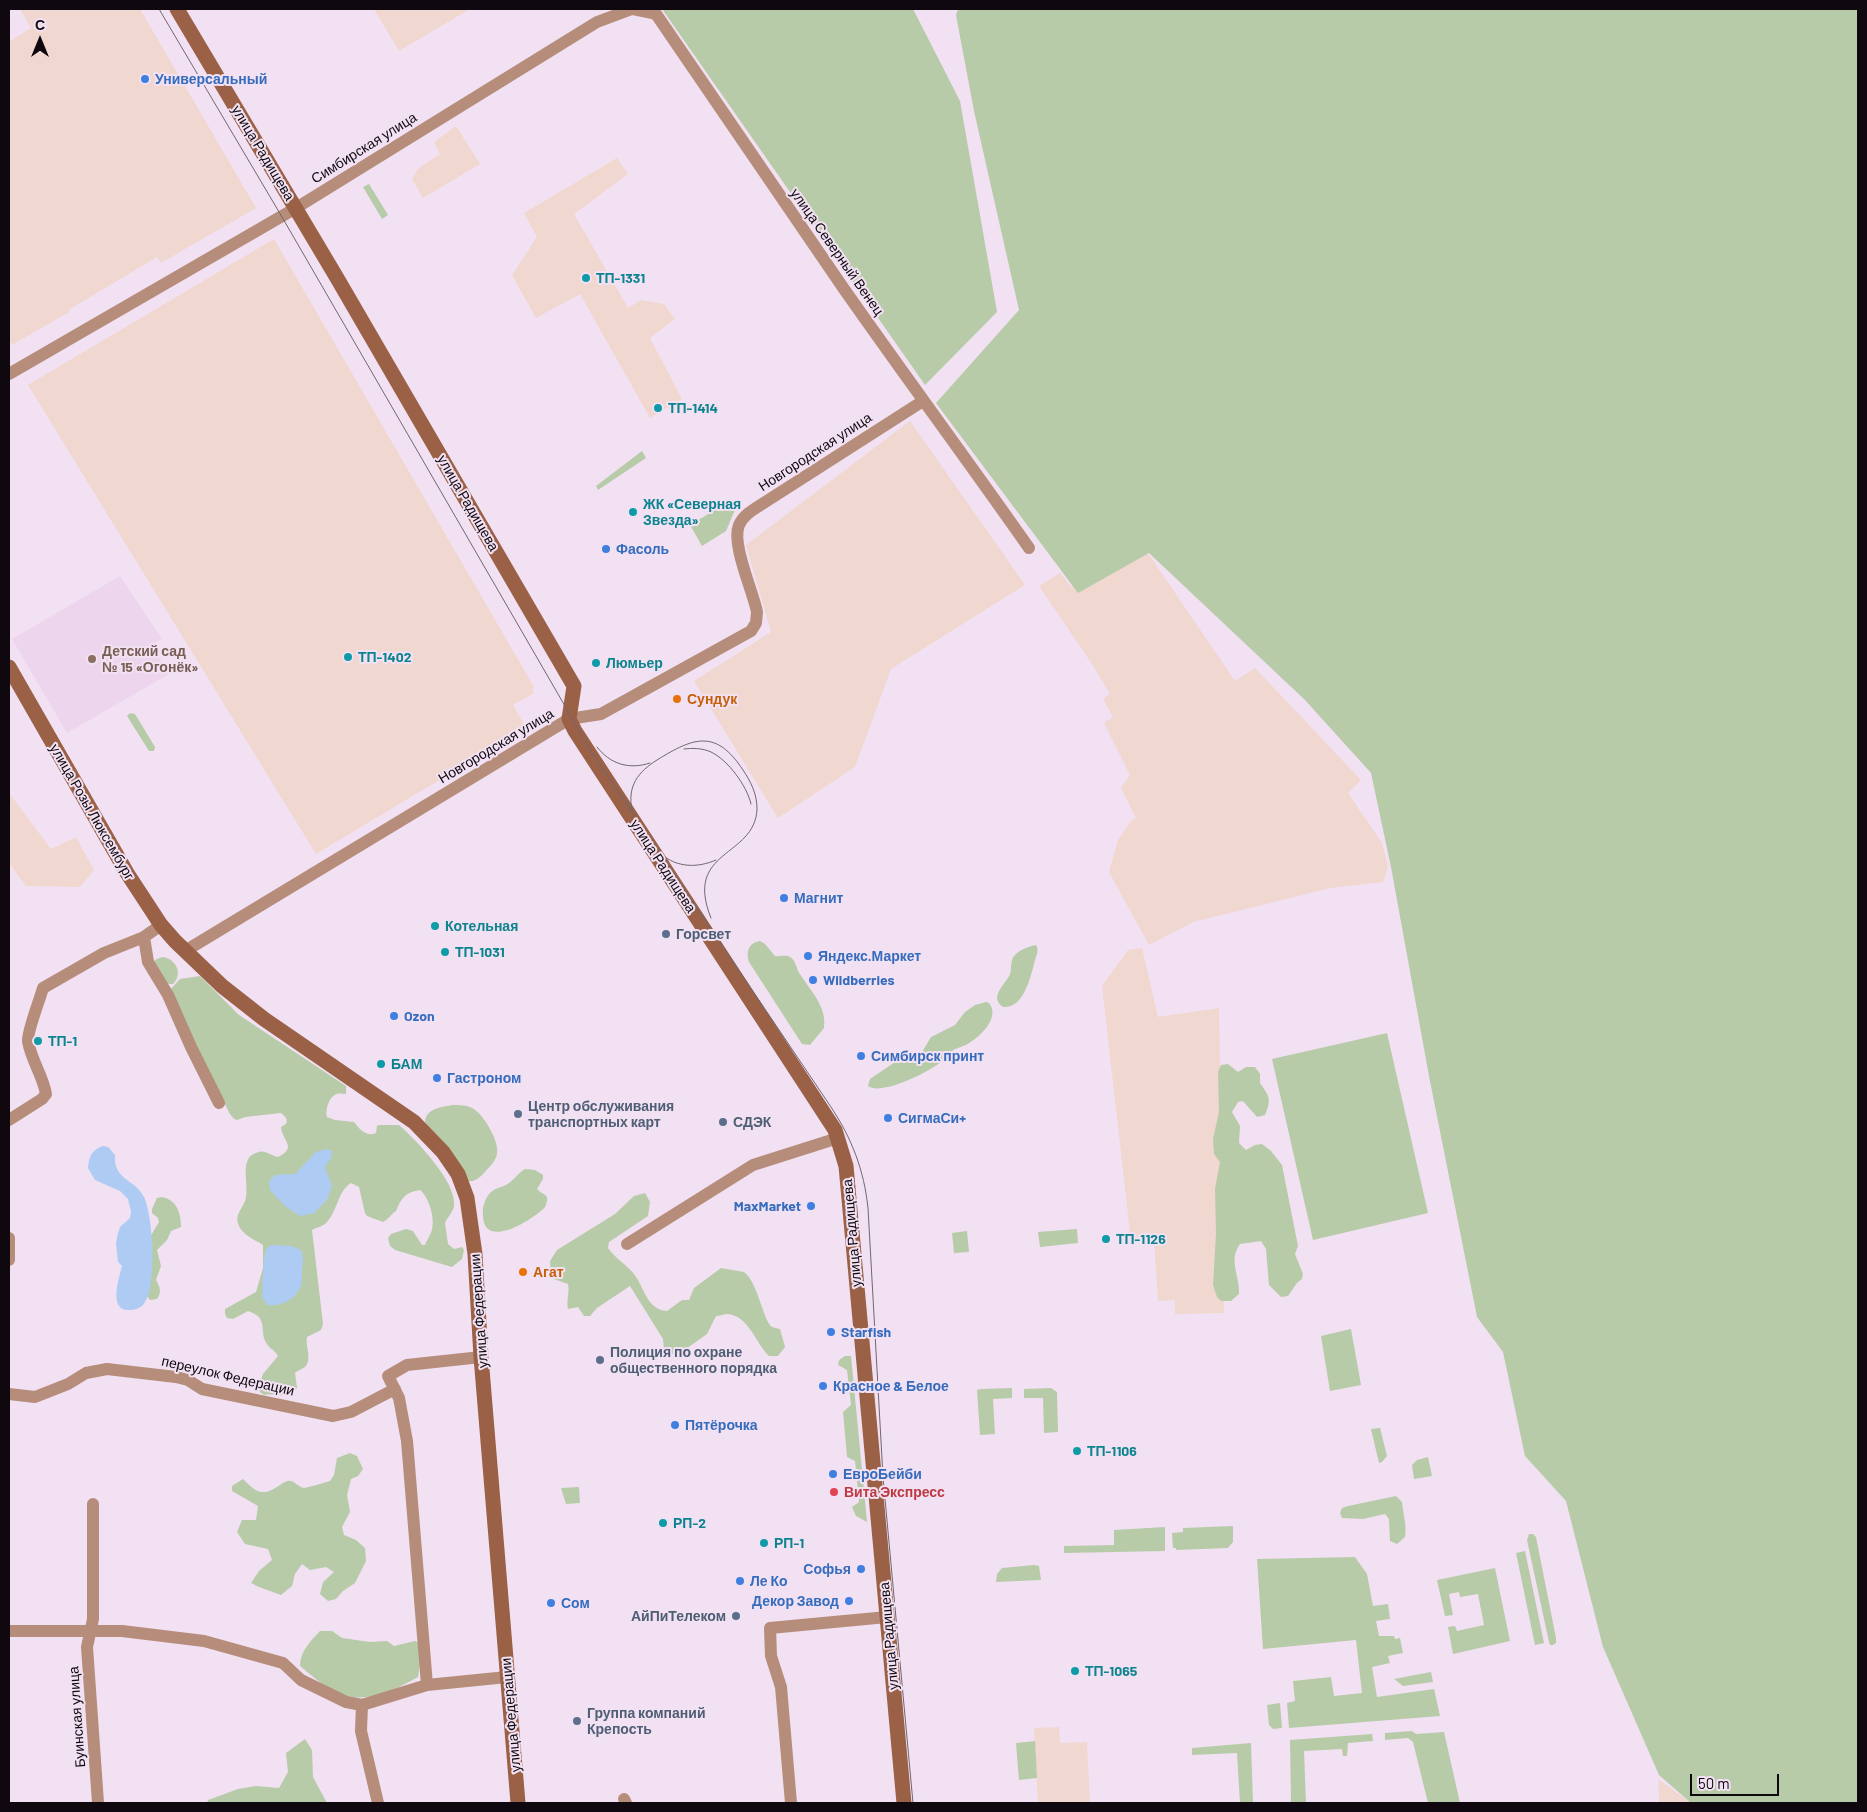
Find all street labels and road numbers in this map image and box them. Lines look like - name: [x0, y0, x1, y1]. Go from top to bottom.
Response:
- street label: улица Радищева: [228, 102, 298, 204]
- street label: Симбирская улица: [308, 109, 420, 187]
- street label: улица Северный Венец: [787, 185, 887, 319]
- street label: Новгородская улица: [755, 409, 875, 495]
- street label: улица Радищева: [434, 452, 502, 554]
- street label: Новгородская улица: [435, 705, 557, 787]
- street label: улица Розы Люксембург: [46, 741, 138, 883]
- street label: улица Радищева: [627, 816, 699, 916]
- street label: улица Радищева: [839, 1178, 865, 1288]
- street label: улица Федерации: [467, 1253, 491, 1369]
- street label: переулок Федерации: [160, 1353, 296, 1399]
- street label: улица Радищева: [876, 1581, 902, 1691]
- street label: улица Федерации: [498, 1657, 524, 1773]
- street label: Буинская улица: [65, 1666, 89, 1768]

